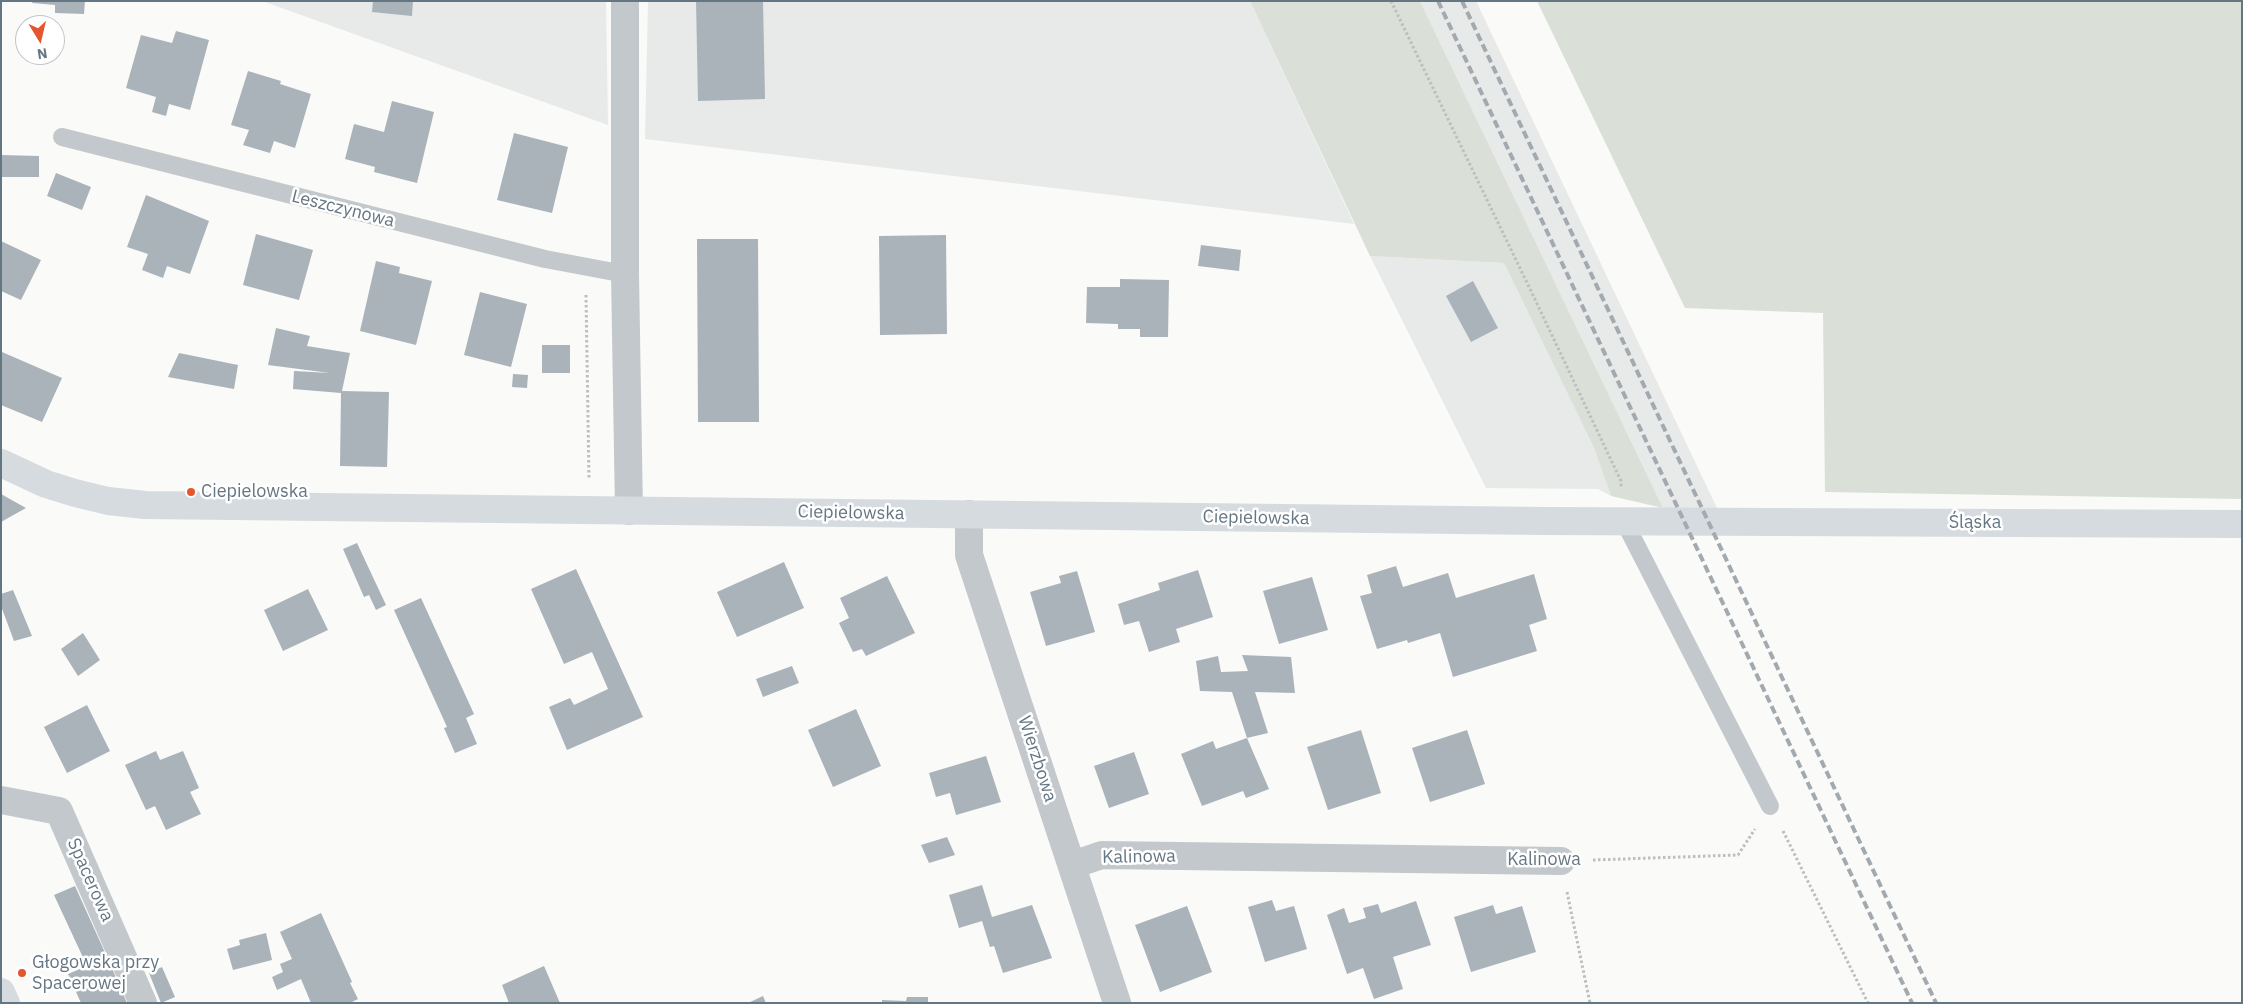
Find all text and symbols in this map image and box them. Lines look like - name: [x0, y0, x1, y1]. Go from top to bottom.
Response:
- north arrow: [15, 15, 65, 65]
- text: N: [36, 44, 49, 64]
- street label: Leszczynowa: [289, 186, 397, 232]
- place label: Ciepielowska: [201, 481, 308, 503]
- marker: Ciepielowska: [185, 486, 197, 498]
- street label: Ciepielowska: [797, 501, 905, 525]
- street label: Ciepielowska: [1202, 506, 1310, 530]
- street label: Śląska: [1949, 512, 2001, 534]
- street label: Wierzbowa: [1013, 713, 1061, 805]
- street label: Spacerowa: [62, 835, 118, 925]
- street label: Kalinowa: [1102, 846, 1176, 868]
- street label: Kalinowa: [1507, 849, 1581, 871]
- place label: Głogowska przy Spacerowej: [32, 952, 159, 994]
- marker: Głogowska przy Spacerowej: [16, 967, 28, 979]

